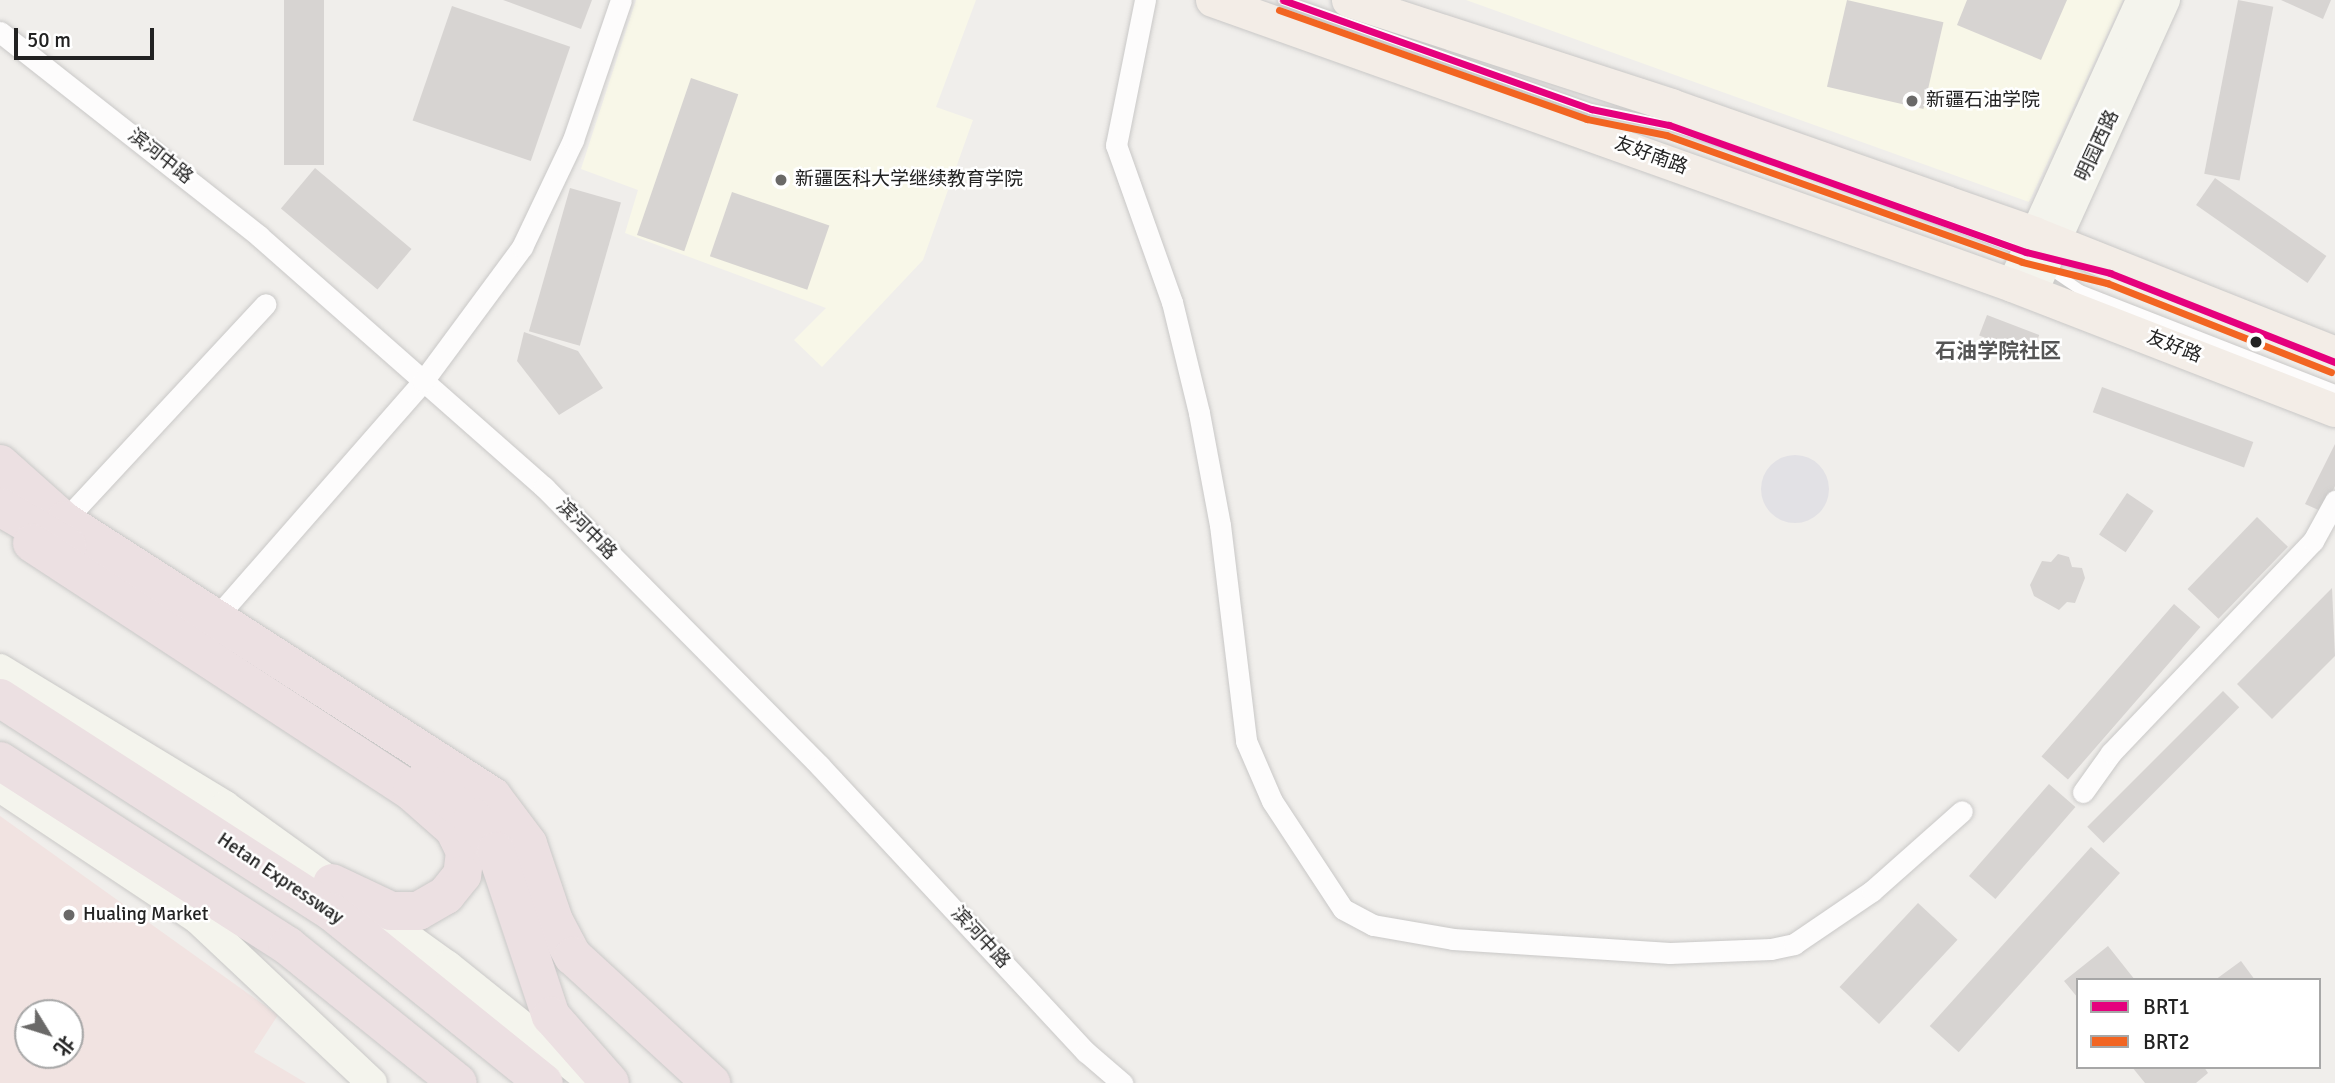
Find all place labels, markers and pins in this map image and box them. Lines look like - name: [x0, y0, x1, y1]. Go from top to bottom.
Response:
- place label: 新疆石油学院: [1926, 90, 2040, 112]
- marker: 新疆石油学院: [1904, 93, 1920, 109]
- place label: 新疆医科大学继续教育学院: [795, 169, 1023, 191]
- marker: 新疆医科大学继续教育学院: [773, 172, 789, 188]
- unlabelled marker: [2249, 335, 2263, 349]
- place label: Hualing Market: [83, 904, 208, 926]
- marker: Hualing Market: [61, 907, 77, 923]

